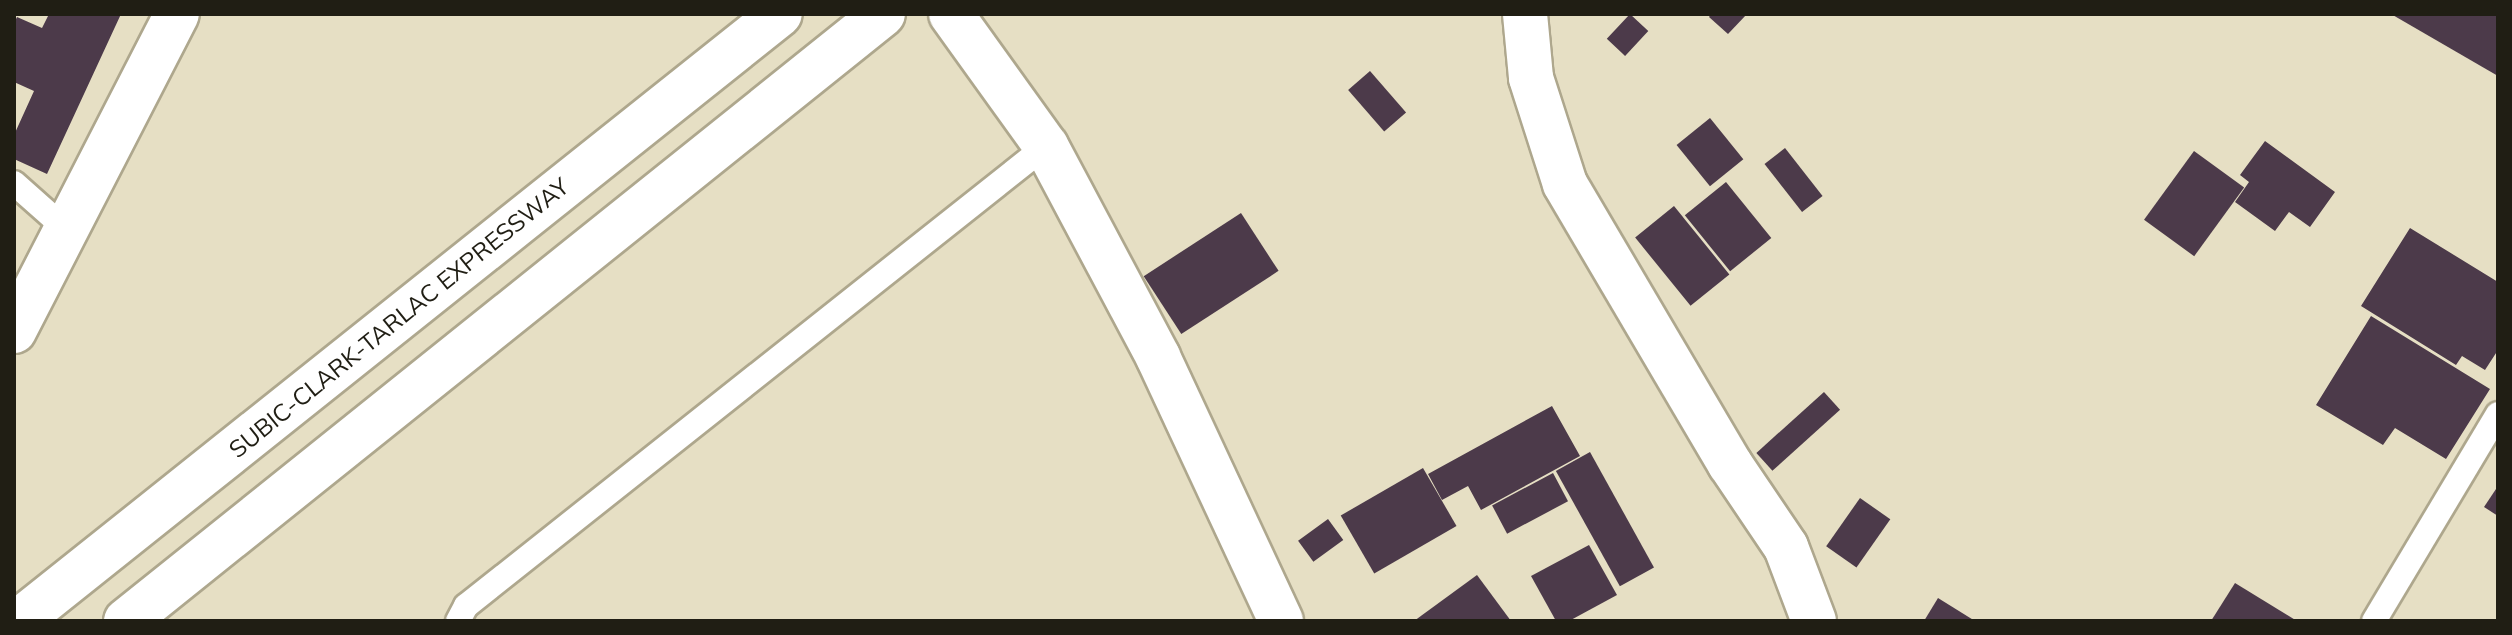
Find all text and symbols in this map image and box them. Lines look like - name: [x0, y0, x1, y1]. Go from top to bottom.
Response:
- street label: SUBIC-CLARK-TARLAC EXPRESSWAY: [223, 172, 575, 464]

